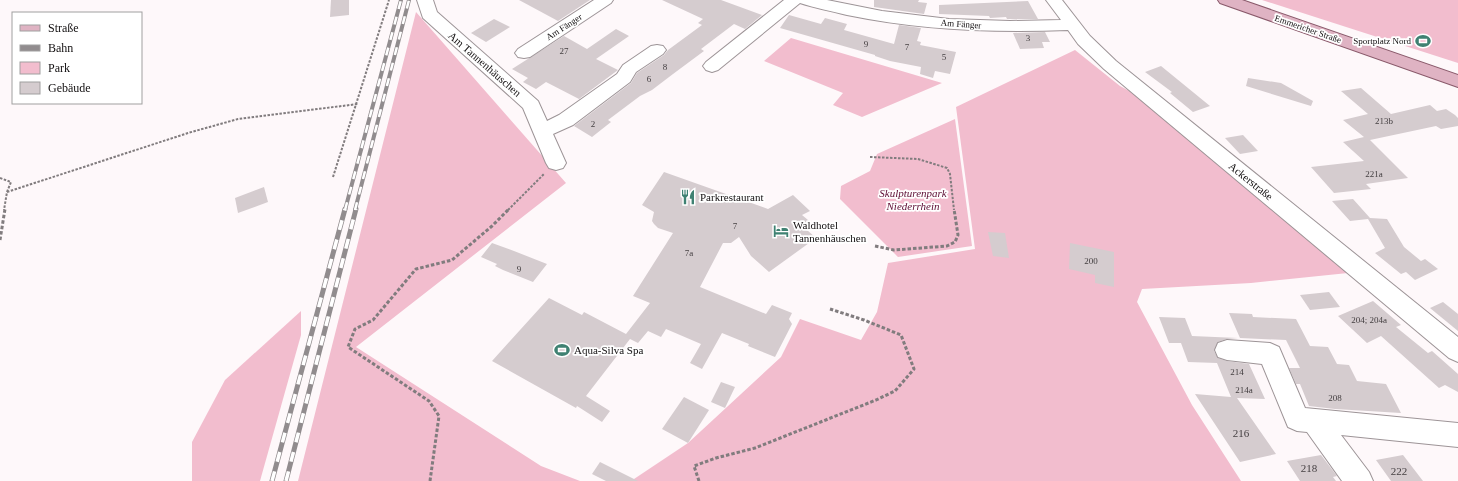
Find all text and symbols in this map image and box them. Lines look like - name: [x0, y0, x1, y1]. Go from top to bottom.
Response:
- legend: [12, 12, 142, 104]
- street label: Am Fänger: [544, 12, 584, 42]
- street label: Emmericher Straße: [1273, 13, 1343, 45]
- street label: Am Fänger: [940, 18, 982, 30]
- text: Straße: [48, 21, 79, 35]
- street label: Am Tannenhäuschen: [446, 29, 524, 99]
- sports icon: Sportplatz Nord: [1414, 32, 1432, 50]
- house number: 3: [1026, 33, 1031, 43]
- place label: Sportplatz Nord: [1353, 36, 1411, 46]
- house number: 9: [864, 39, 869, 49]
- text: Bahn: [48, 41, 73, 55]
- house number: 7: [905, 42, 910, 52]
- house number: 27: [560, 46, 569, 56]
- house number: 5: [942, 52, 947, 62]
- text: Park: [48, 61, 70, 75]
- house number: 8: [663, 62, 668, 72]
- house number: 6: [647, 74, 652, 84]
- text: Gebäude: [48, 81, 91, 95]
- house number: 213b: [1375, 116, 1394, 126]
- house number: 2: [591, 119, 595, 129]
- street label: Ackerstraße: [1227, 160, 1276, 202]
- house number: 221a: [1365, 169, 1383, 179]
- park label: Skulpturenpark Niederrhein: [879, 187, 948, 212]
- restaurant icon: Parkrestaurant: [679, 188, 697, 206]
- place label: Parkrestaurant: [700, 191, 764, 203]
- place label: Waldhotel Tannenhäuschen: [793, 219, 867, 244]
- house number: 7: [733, 221, 738, 231]
- hotel icon: Waldhotel Tannenhäuschen: [772, 222, 790, 240]
- house number: 7a: [685, 248, 693, 258]
- house number: 200: [1084, 256, 1098, 266]
- house number: 9: [517, 264, 522, 274]
- house number: 204; 204a: [1351, 315, 1387, 325]
- sports icon: Aqua-Silva Spa: [553, 341, 571, 359]
- place label: Aqua-Silva Spa: [574, 344, 643, 356]
- house number: 214: [1230, 367, 1244, 377]
- house number: 214a: [1235, 385, 1253, 395]
- house number: 208: [1328, 393, 1342, 403]
- house number: 216: [1233, 427, 1250, 439]
- house number: 218: [1301, 462, 1318, 474]
- house number: 222: [1391, 465, 1407, 477]

